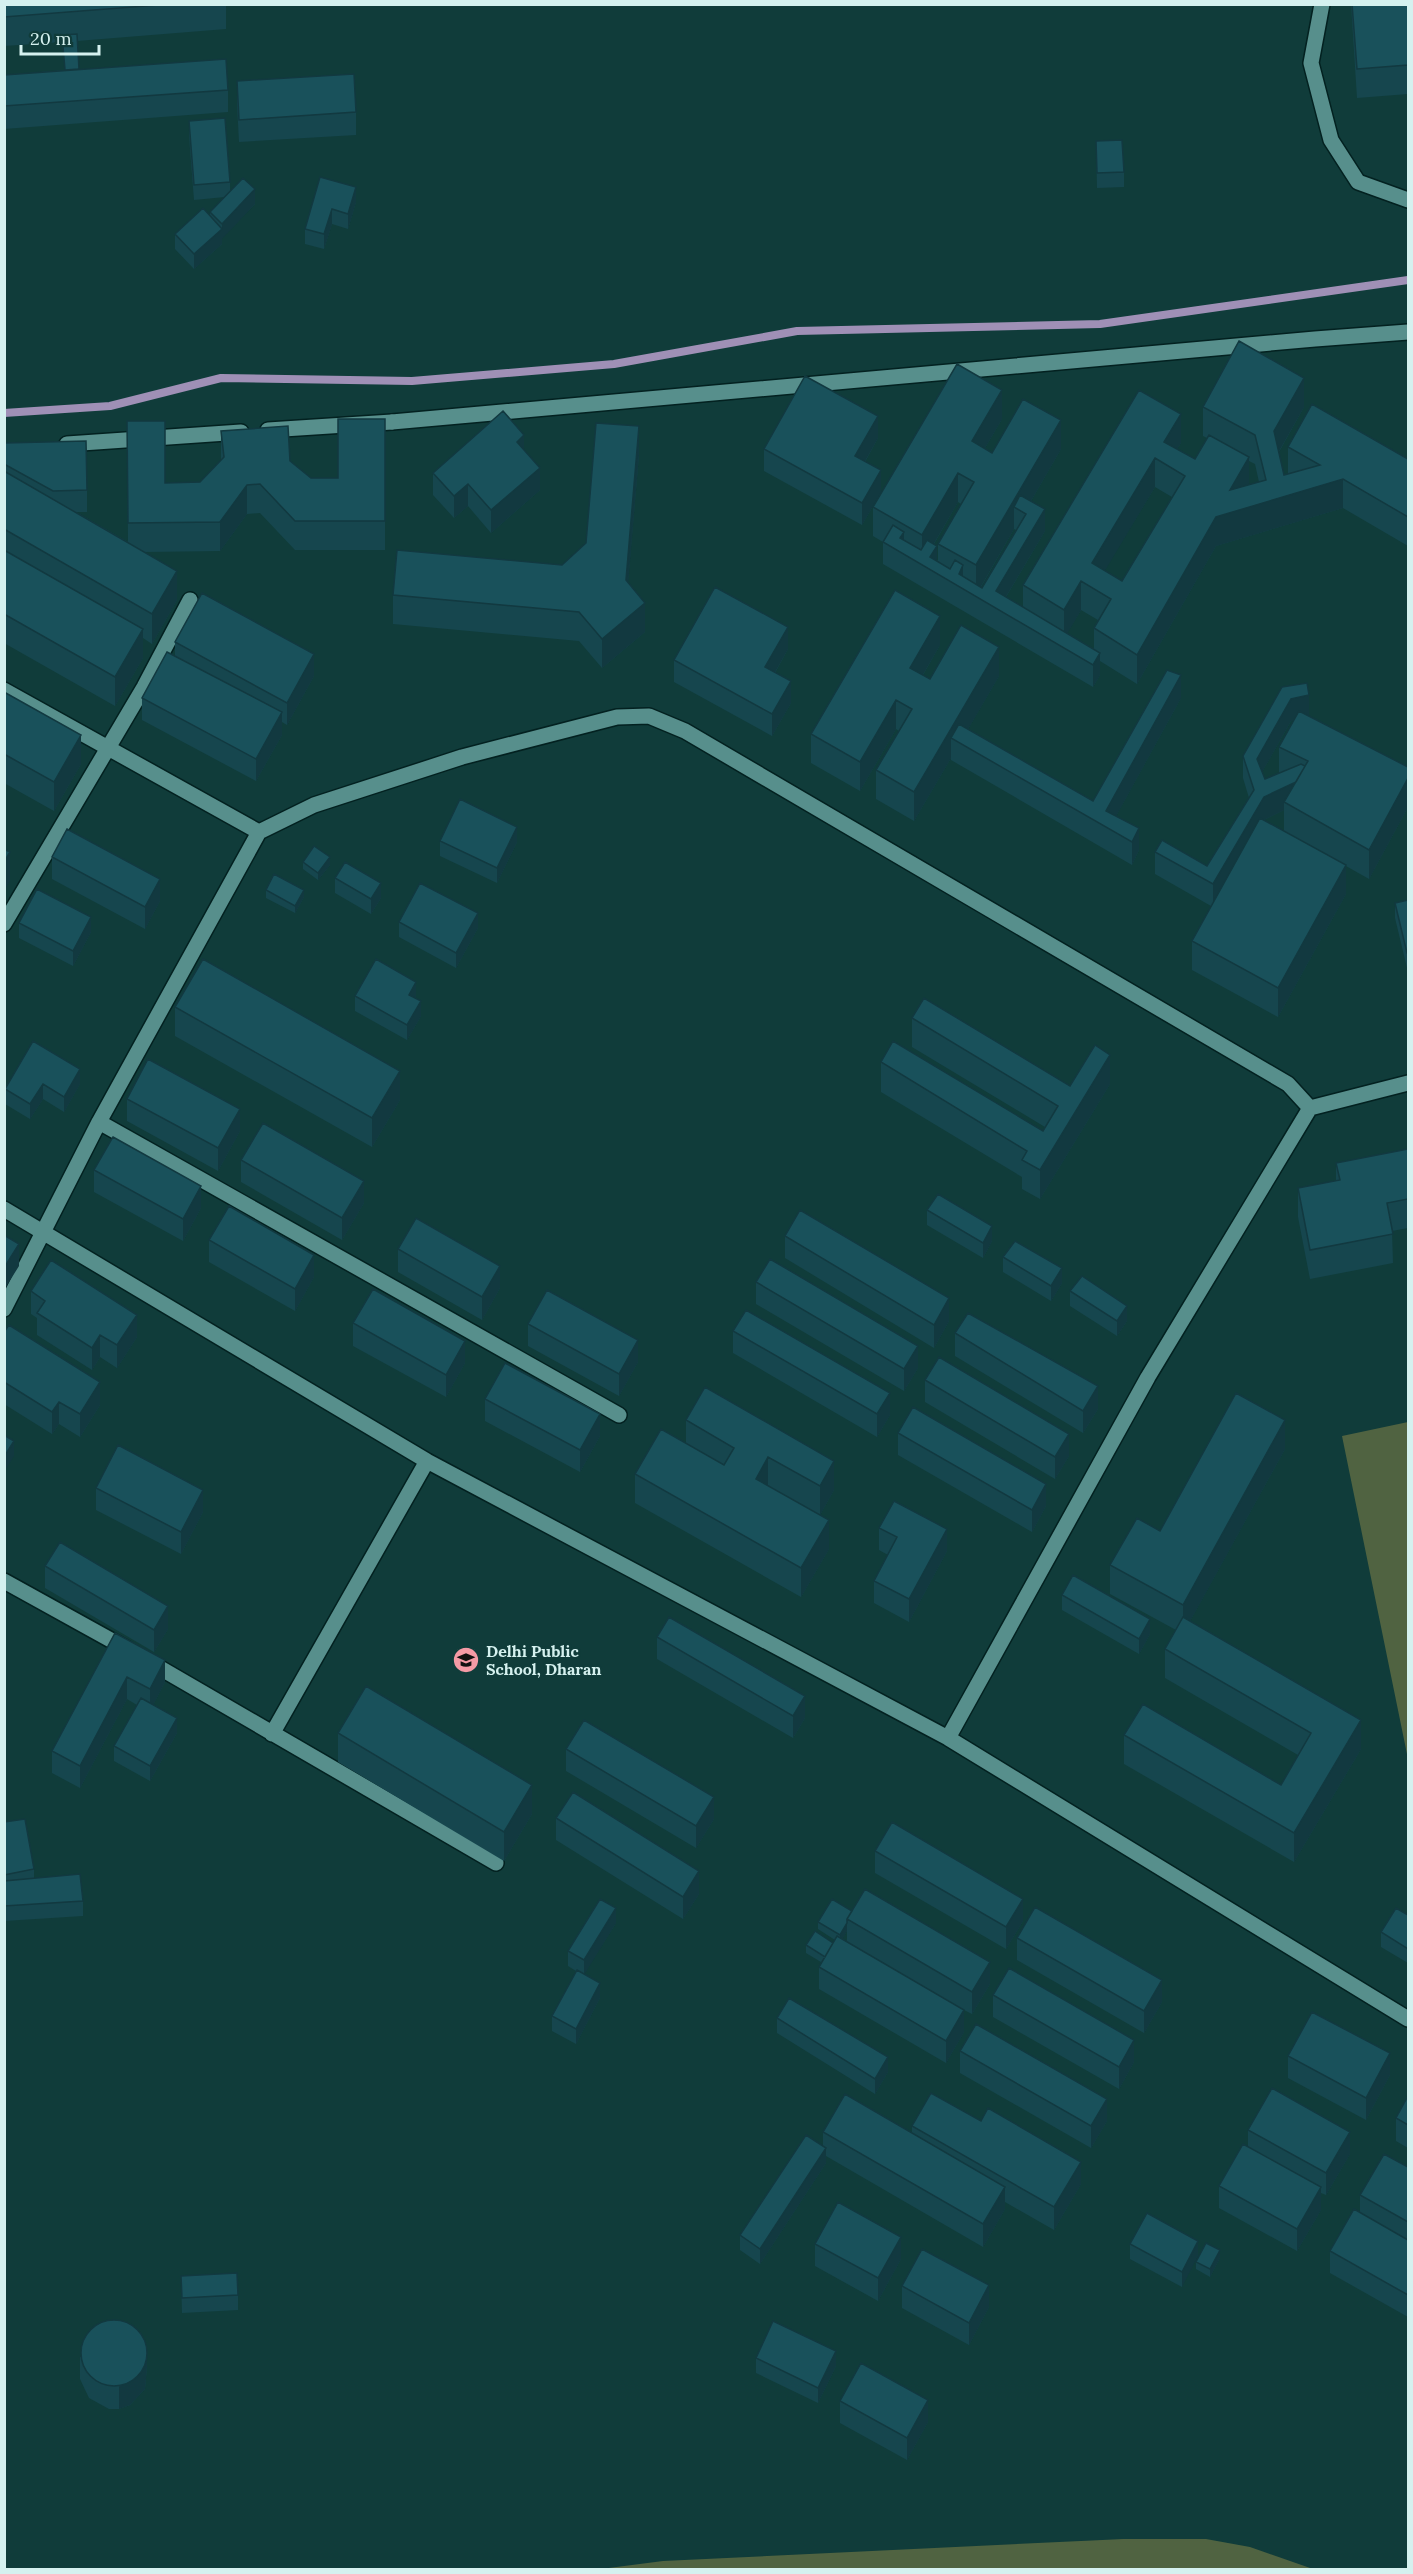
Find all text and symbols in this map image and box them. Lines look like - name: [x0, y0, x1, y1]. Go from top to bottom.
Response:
- scale bar: [21, 18, 99, 56]
- text: 20 m: [30, 27, 72, 50]
- place label: Delhi Public School, Dharan: [486, 1641, 601, 1679]
- school or university icon: Delhi Public School, Dharan: [451, 1645, 481, 1675]

